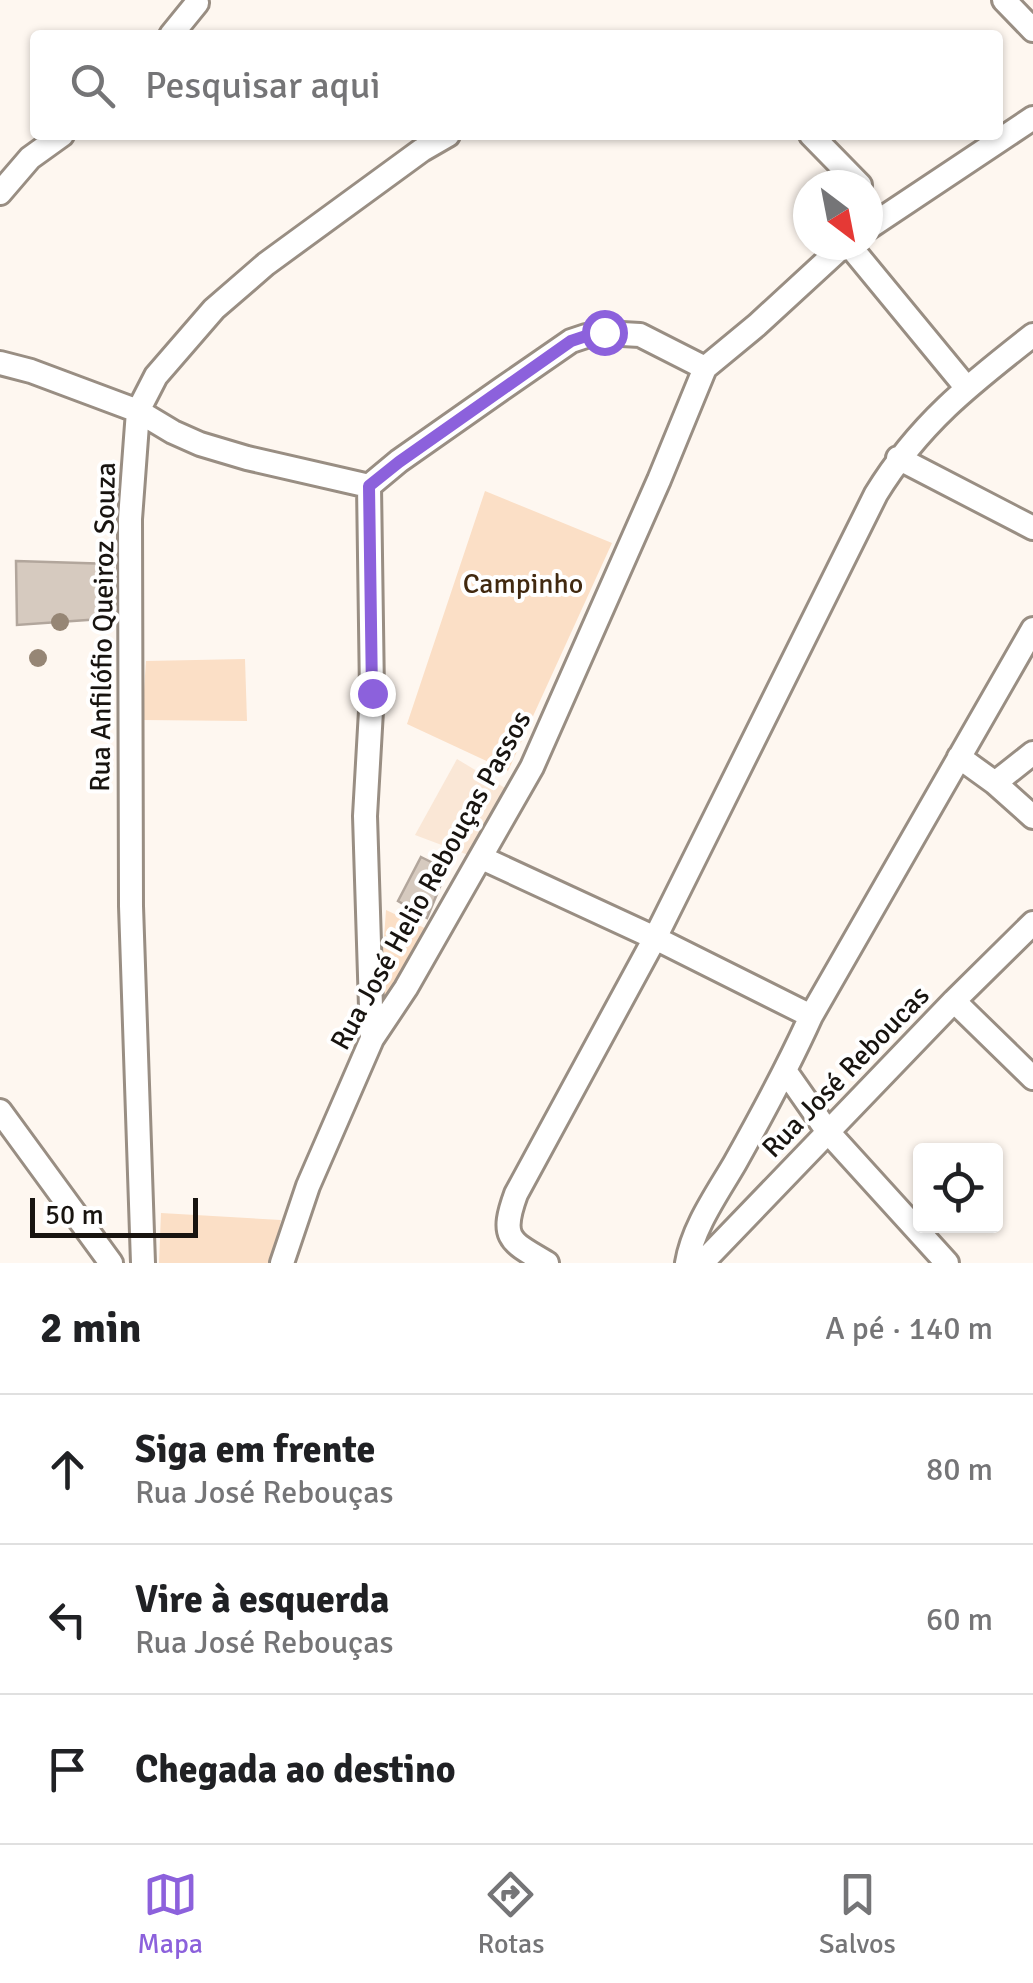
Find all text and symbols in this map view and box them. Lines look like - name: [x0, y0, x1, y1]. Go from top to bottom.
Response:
- search box: [30, 30, 1003, 140]
- icon: search: [65, 58, 120, 113]
- text: Pesquisar aqui: [145, 62, 381, 109]
- north arrow: [793, 170, 883, 260]
- route start: [582, 310, 628, 356]
- street label: Rua Anfilófio Queiroz Souza: [83, 462, 123, 792]
- park label: Campinho: [463, 567, 583, 601]
- route end: [350, 671, 396, 717]
- street label: Rua José Helio Rebouças Passos: [323, 705, 538, 1056]
- street label: Rua José Reboucas: [755, 979, 936, 1165]
- map controls: [913, 1143, 1003, 1233]
- button: locate: [913, 1143, 1003, 1233]
- scale bar: [30, 1193, 198, 1238]
- text: 50 m: [45, 1198, 104, 1232]
- text: 2 min: [40, 1303, 141, 1354]
- text: A pé · 140 m: [825, 1309, 993, 1348]
- text: Siga em frente: [135, 1426, 375, 1473]
- icon: ahead: [40, 1442, 95, 1497]
- text: 80 m: [926, 1450, 993, 1489]
- text: Rua José Rebouças: [135, 1473, 393, 1512]
- text: Vire à esquerda: [135, 1576, 389, 1623]
- icon: left: [40, 1592, 95, 1647]
- text: 60 m: [926, 1600, 993, 1639]
- text: Rua José Rebouças: [135, 1623, 393, 1662]
- icon: arrive: [40, 1742, 95, 1797]
- text: Chegada ao destino: [135, 1746, 456, 1793]
- tab: Mapa: [137, 1867, 203, 1961]
- tab: Rotas: [477, 1867, 544, 1961]
- tab: Salvos: [819, 1867, 896, 1961]

